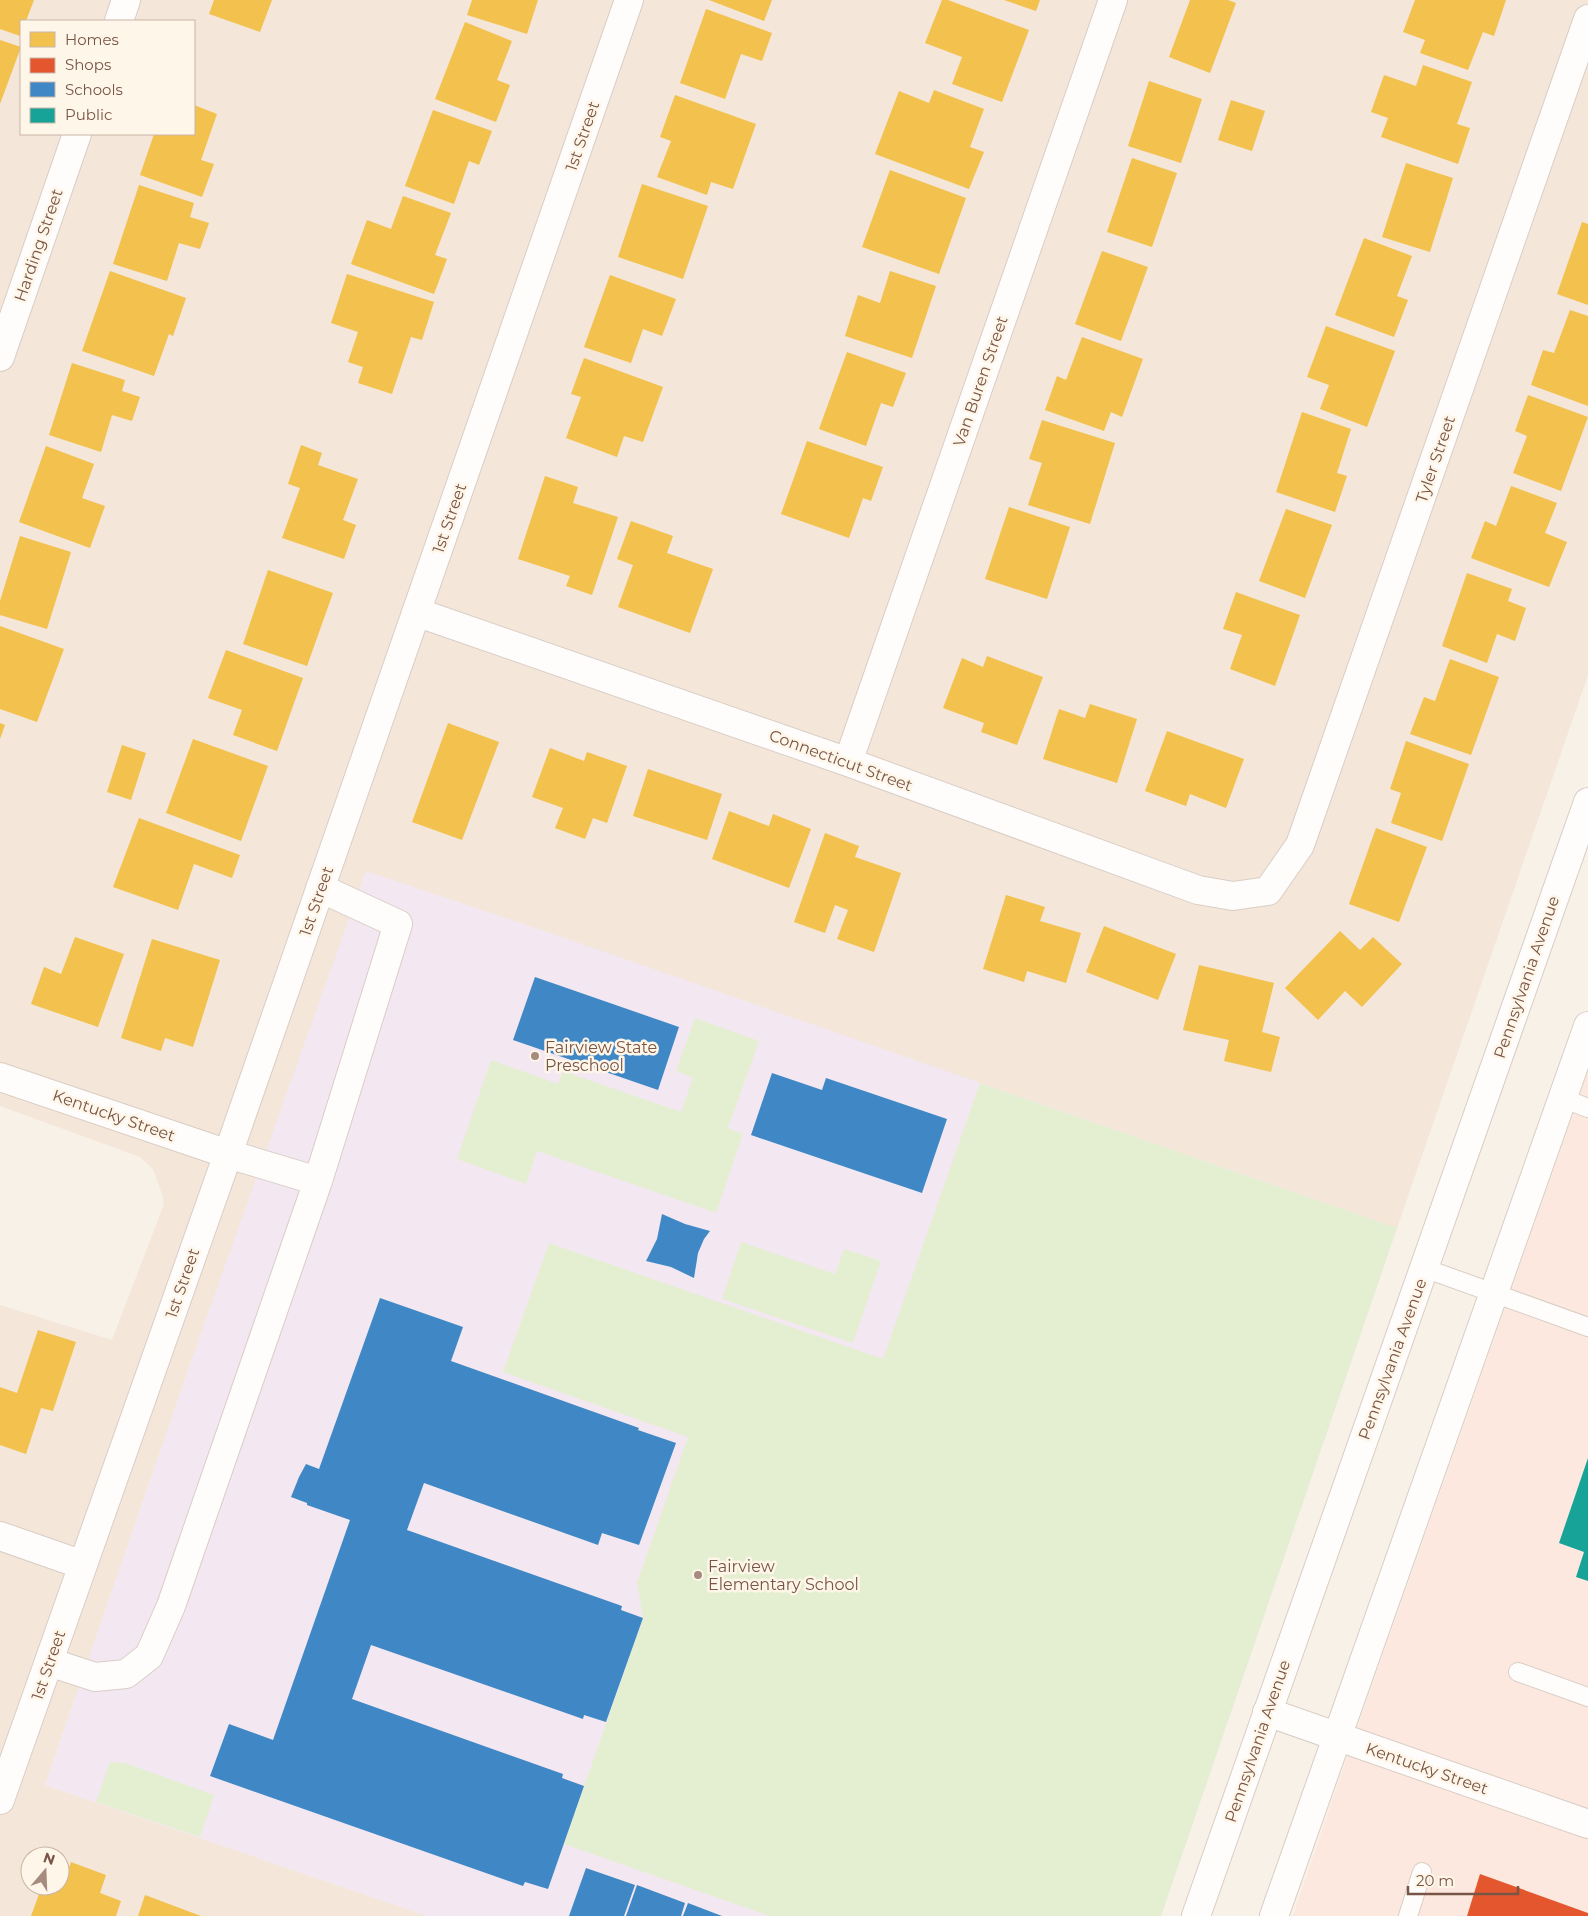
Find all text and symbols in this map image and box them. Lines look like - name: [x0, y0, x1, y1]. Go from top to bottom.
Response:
- legend: [20, 20, 195, 135]
- text: Homes: [65, 30, 119, 49]
- text: Shops: [65, 55, 111, 74]
- text: Schools: [65, 80, 123, 99]
- street label: 1st Street: [562, 98, 603, 174]
- text: Public: [65, 105, 113, 124]
- street label: Harding Street: [10, 186, 67, 304]
- street label: Van Buren Street: [949, 313, 1012, 449]
- street label: Tyler Street: [1412, 413, 1459, 505]
- street label: 1st Street: [429, 480, 470, 556]
- street label: Connecticut Street: [767, 726, 916, 795]
- street label: 1st Street: [296, 863, 337, 939]
- street label: Pennsylvania Avenue: [1490, 894, 1563, 1061]
- place label: Fairview State Preschool: [545, 1038, 657, 1075]
- marker: Fairview State Preschool: [529, 1050, 541, 1062]
- street label: Kentucky Street: [50, 1086, 178, 1145]
- street label: 1st Street: [162, 1245, 203, 1321]
- street label: Pennsylvania Avenue: [1354, 1276, 1431, 1442]
- place label: Fairview Elementary School: [708, 1557, 859, 1594]
- marker: Fairview Elementary School: [692, 1569, 704, 1581]
- street label: 1st Street: [28, 1627, 69, 1703]
- street label: Pennsylvania Avenue: [1221, 1658, 1294, 1825]
- street label: Kentucky Street: [1363, 1739, 1491, 1798]
- north arrow: [20, 1846, 70, 1896]
- text: N: [41, 1848, 58, 1869]
- scale bar: [1408, 1864, 1518, 1896]
- text: 20 m: [1416, 1871, 1454, 1890]

